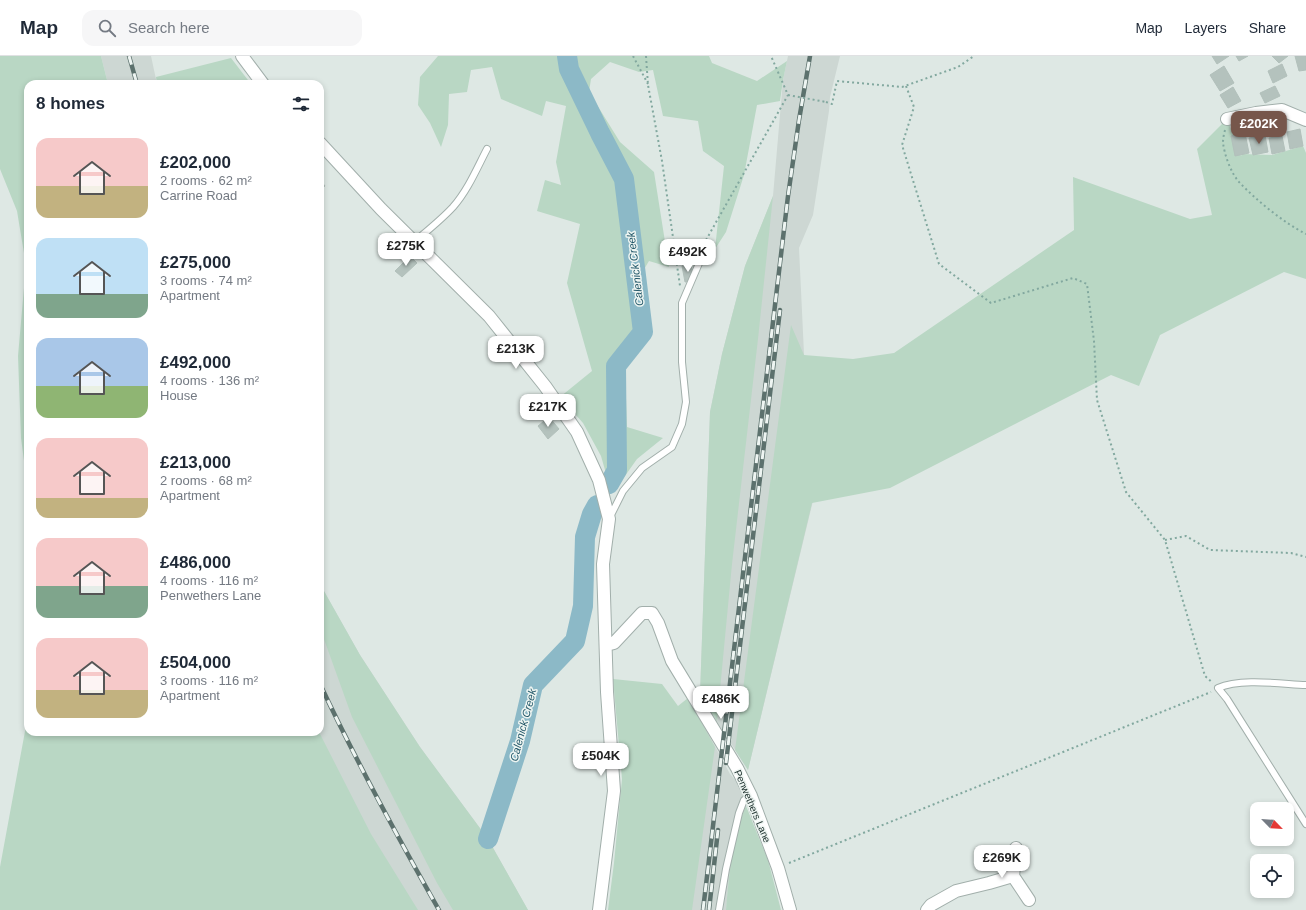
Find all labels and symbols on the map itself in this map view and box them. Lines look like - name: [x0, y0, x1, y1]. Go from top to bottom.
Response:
- pin: £202K: [1231, 111, 1287, 145]
- water label: Calenick Creek: [624, 231, 646, 307]
- pin: £275K: [378, 233, 434, 267]
- pin: £492K: [660, 239, 716, 273]
- pin: £213K: [488, 336, 544, 370]
- pin: £217K: [520, 394, 576, 428]
- pin: £486K: [693, 686, 749, 720]
- water label: Calenick Creek: [508, 687, 539, 763]
- pin: £504K: [573, 743, 629, 777]
- street label: Penwethers Lane: [732, 768, 773, 845]
- north arrow: [1250, 802, 1294, 846]
- pin: £269K: [974, 845, 1030, 879]

